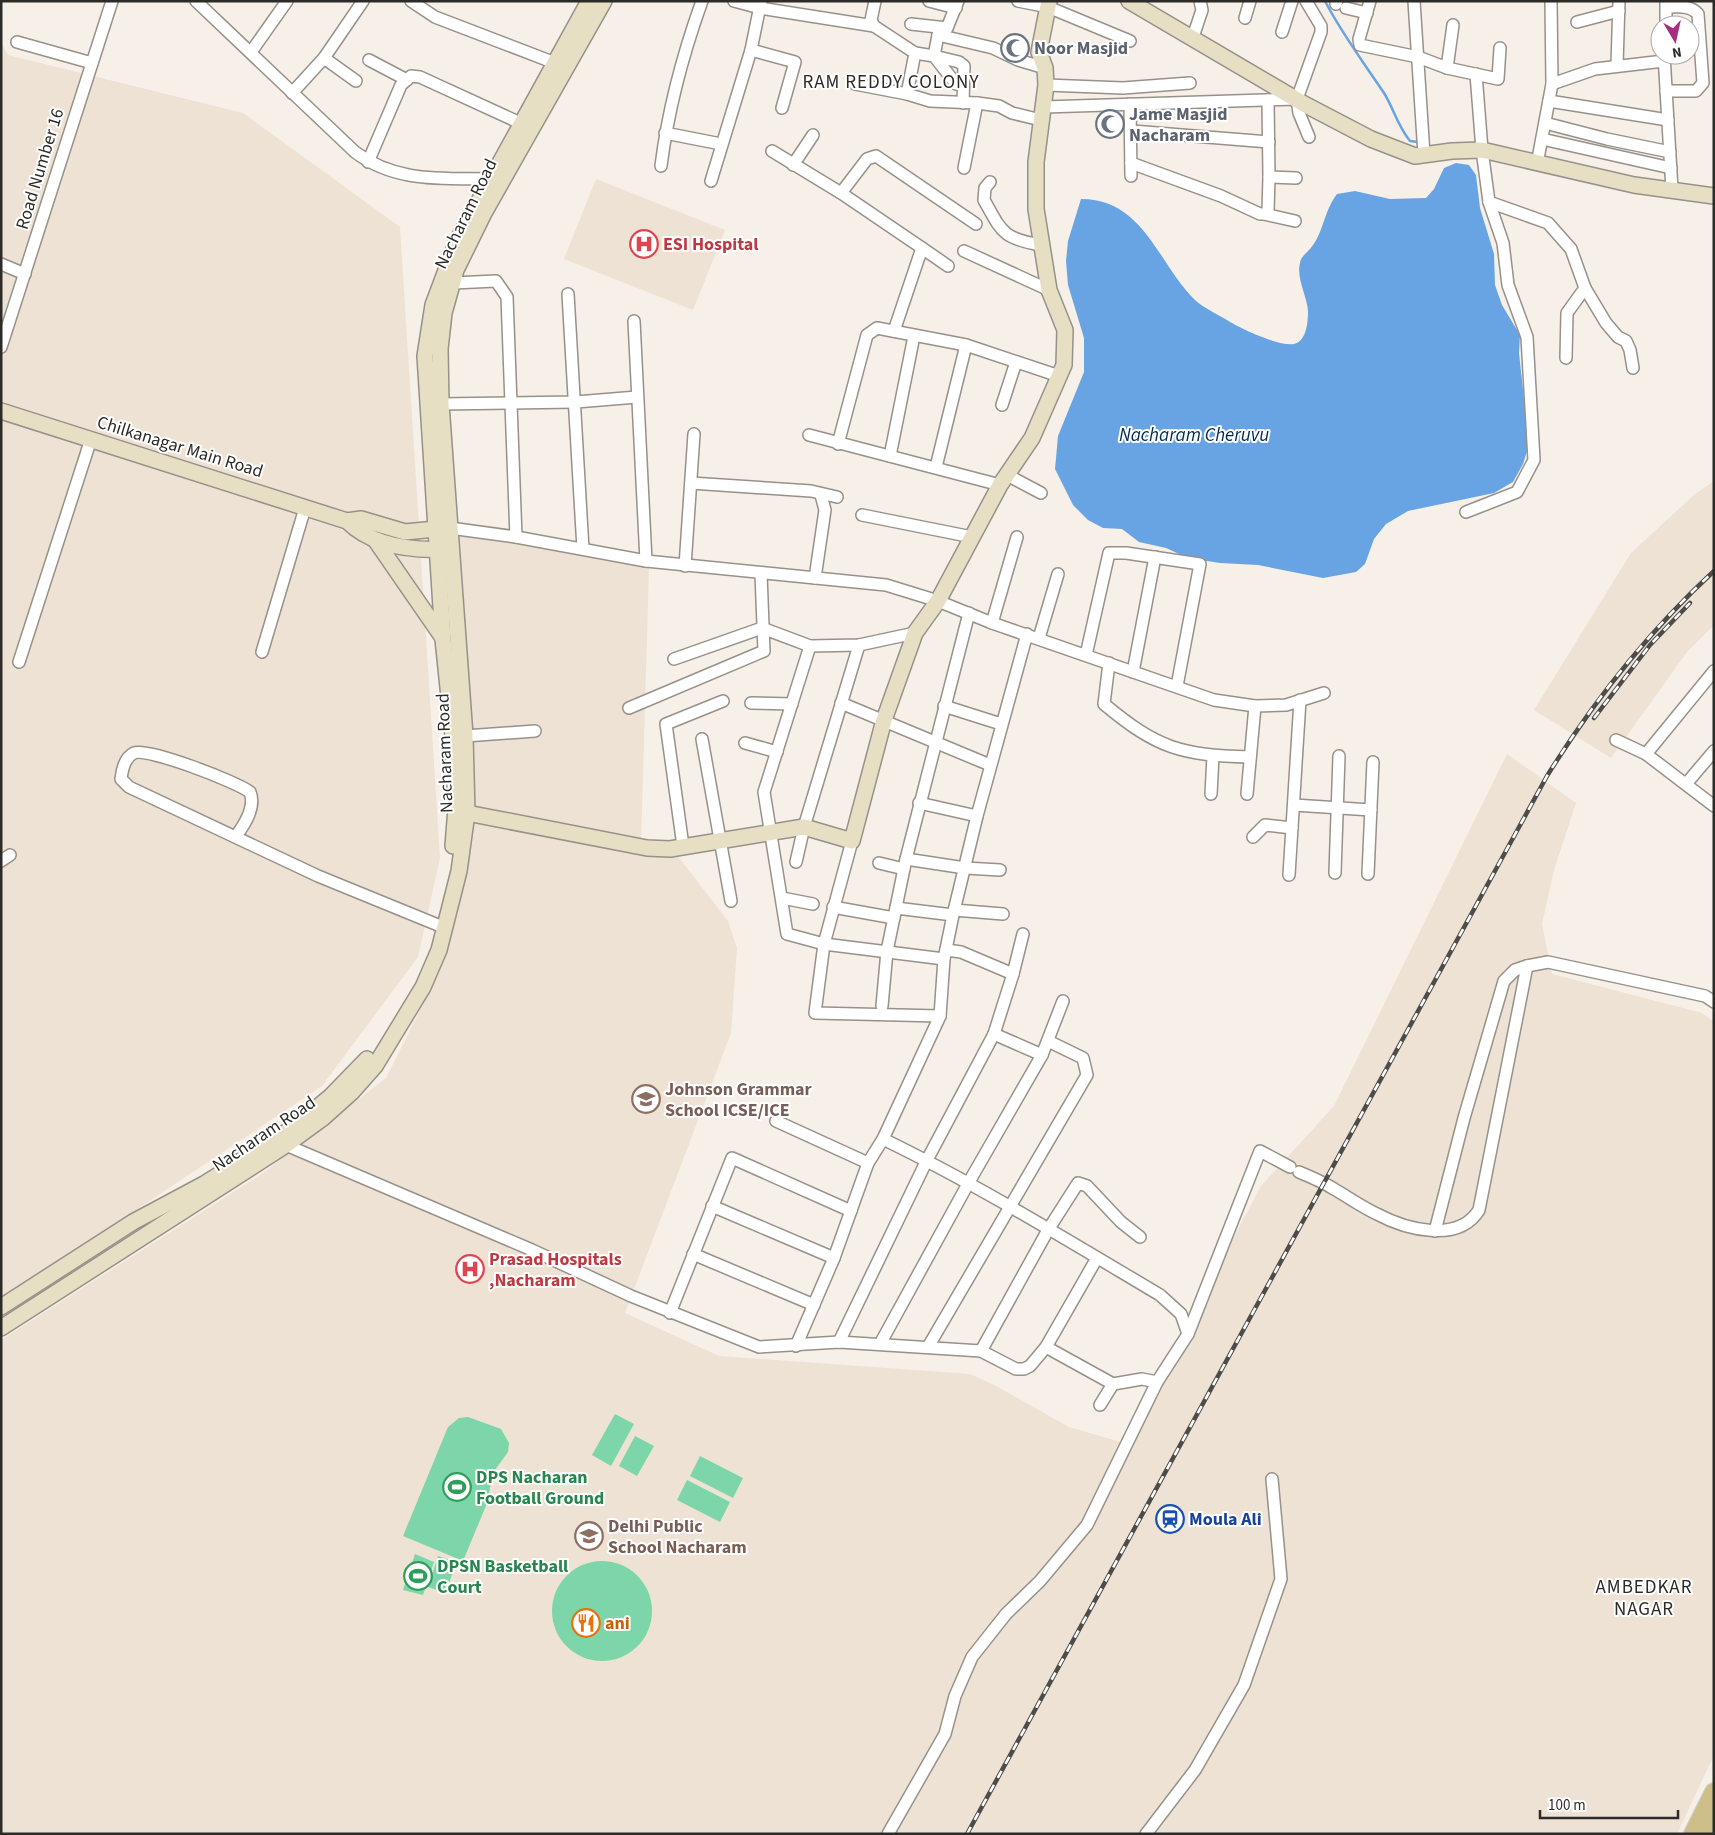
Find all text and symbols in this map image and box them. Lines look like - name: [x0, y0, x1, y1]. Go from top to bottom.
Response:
- north arrow: [1650, 15, 1700, 65]
- mosque icon: Noor Masjid: [1000, 33, 1030, 63]
- place label: Noor Masjid: [1034, 36, 1128, 61]
- text: N: [1671, 41, 1683, 62]
- district label: RAM REDDY COLONY: [803, 69, 979, 96]
- place label: Jame Masjid Nacharam: [1129, 102, 1227, 148]
- street label: Road Number 16: [10, 105, 70, 233]
- mosque icon: Jame Masjid Nacharam: [1095, 109, 1125, 139]
- street label: Nacharam Road: [428, 155, 504, 273]
- hospital icon: ESI Hospital: [629, 229, 659, 259]
- place label: ESI Hospital: [663, 232, 758, 257]
- street label: Chilkanagar Main Road: [94, 410, 266, 484]
- water label: Nacharam Cheruvu: [1119, 422, 1269, 449]
- street label: Nacharam Road: [430, 693, 460, 813]
- place label: Johnson Grammar School ICSE/ICE: [665, 1077, 813, 1123]
- school or university icon: Johnson Grammar School ICSE/ICE: [631, 1084, 661, 1114]
- street label: Nacharam Road: [207, 1090, 321, 1178]
- place label: Prasad Hospitals ,Nacharam: [489, 1247, 622, 1293]
- hospital icon: Prasad Hospitals ,Nacharam: [455, 1254, 485, 1284]
- place label: DPS Nacharan Football Ground: [476, 1465, 604, 1511]
- sports icon: DPS Nacharan Football Ground: [442, 1472, 472, 1502]
- station icon: Moula Ali: [1155, 1504, 1185, 1534]
- place label: Moula Ali: [1189, 1507, 1262, 1532]
- place label: Delhi Public School Nacharam: [608, 1514, 747, 1560]
- school or university icon: Delhi Public School Nacharam: [574, 1521, 604, 1551]
- place label: DPSN Basketball Court: [437, 1554, 568, 1600]
- sports icon: DPSN Basketball Court: [403, 1561, 433, 1591]
- district label: AMBEDKAR NAGAR: [1596, 1574, 1692, 1623]
- restaurant icon: ani: [571, 1608, 601, 1638]
- place label: ani: [605, 1611, 630, 1636]
- scale bar: [1540, 1788, 1678, 1820]
- text: 100 m: [1548, 1795, 1586, 1816]

